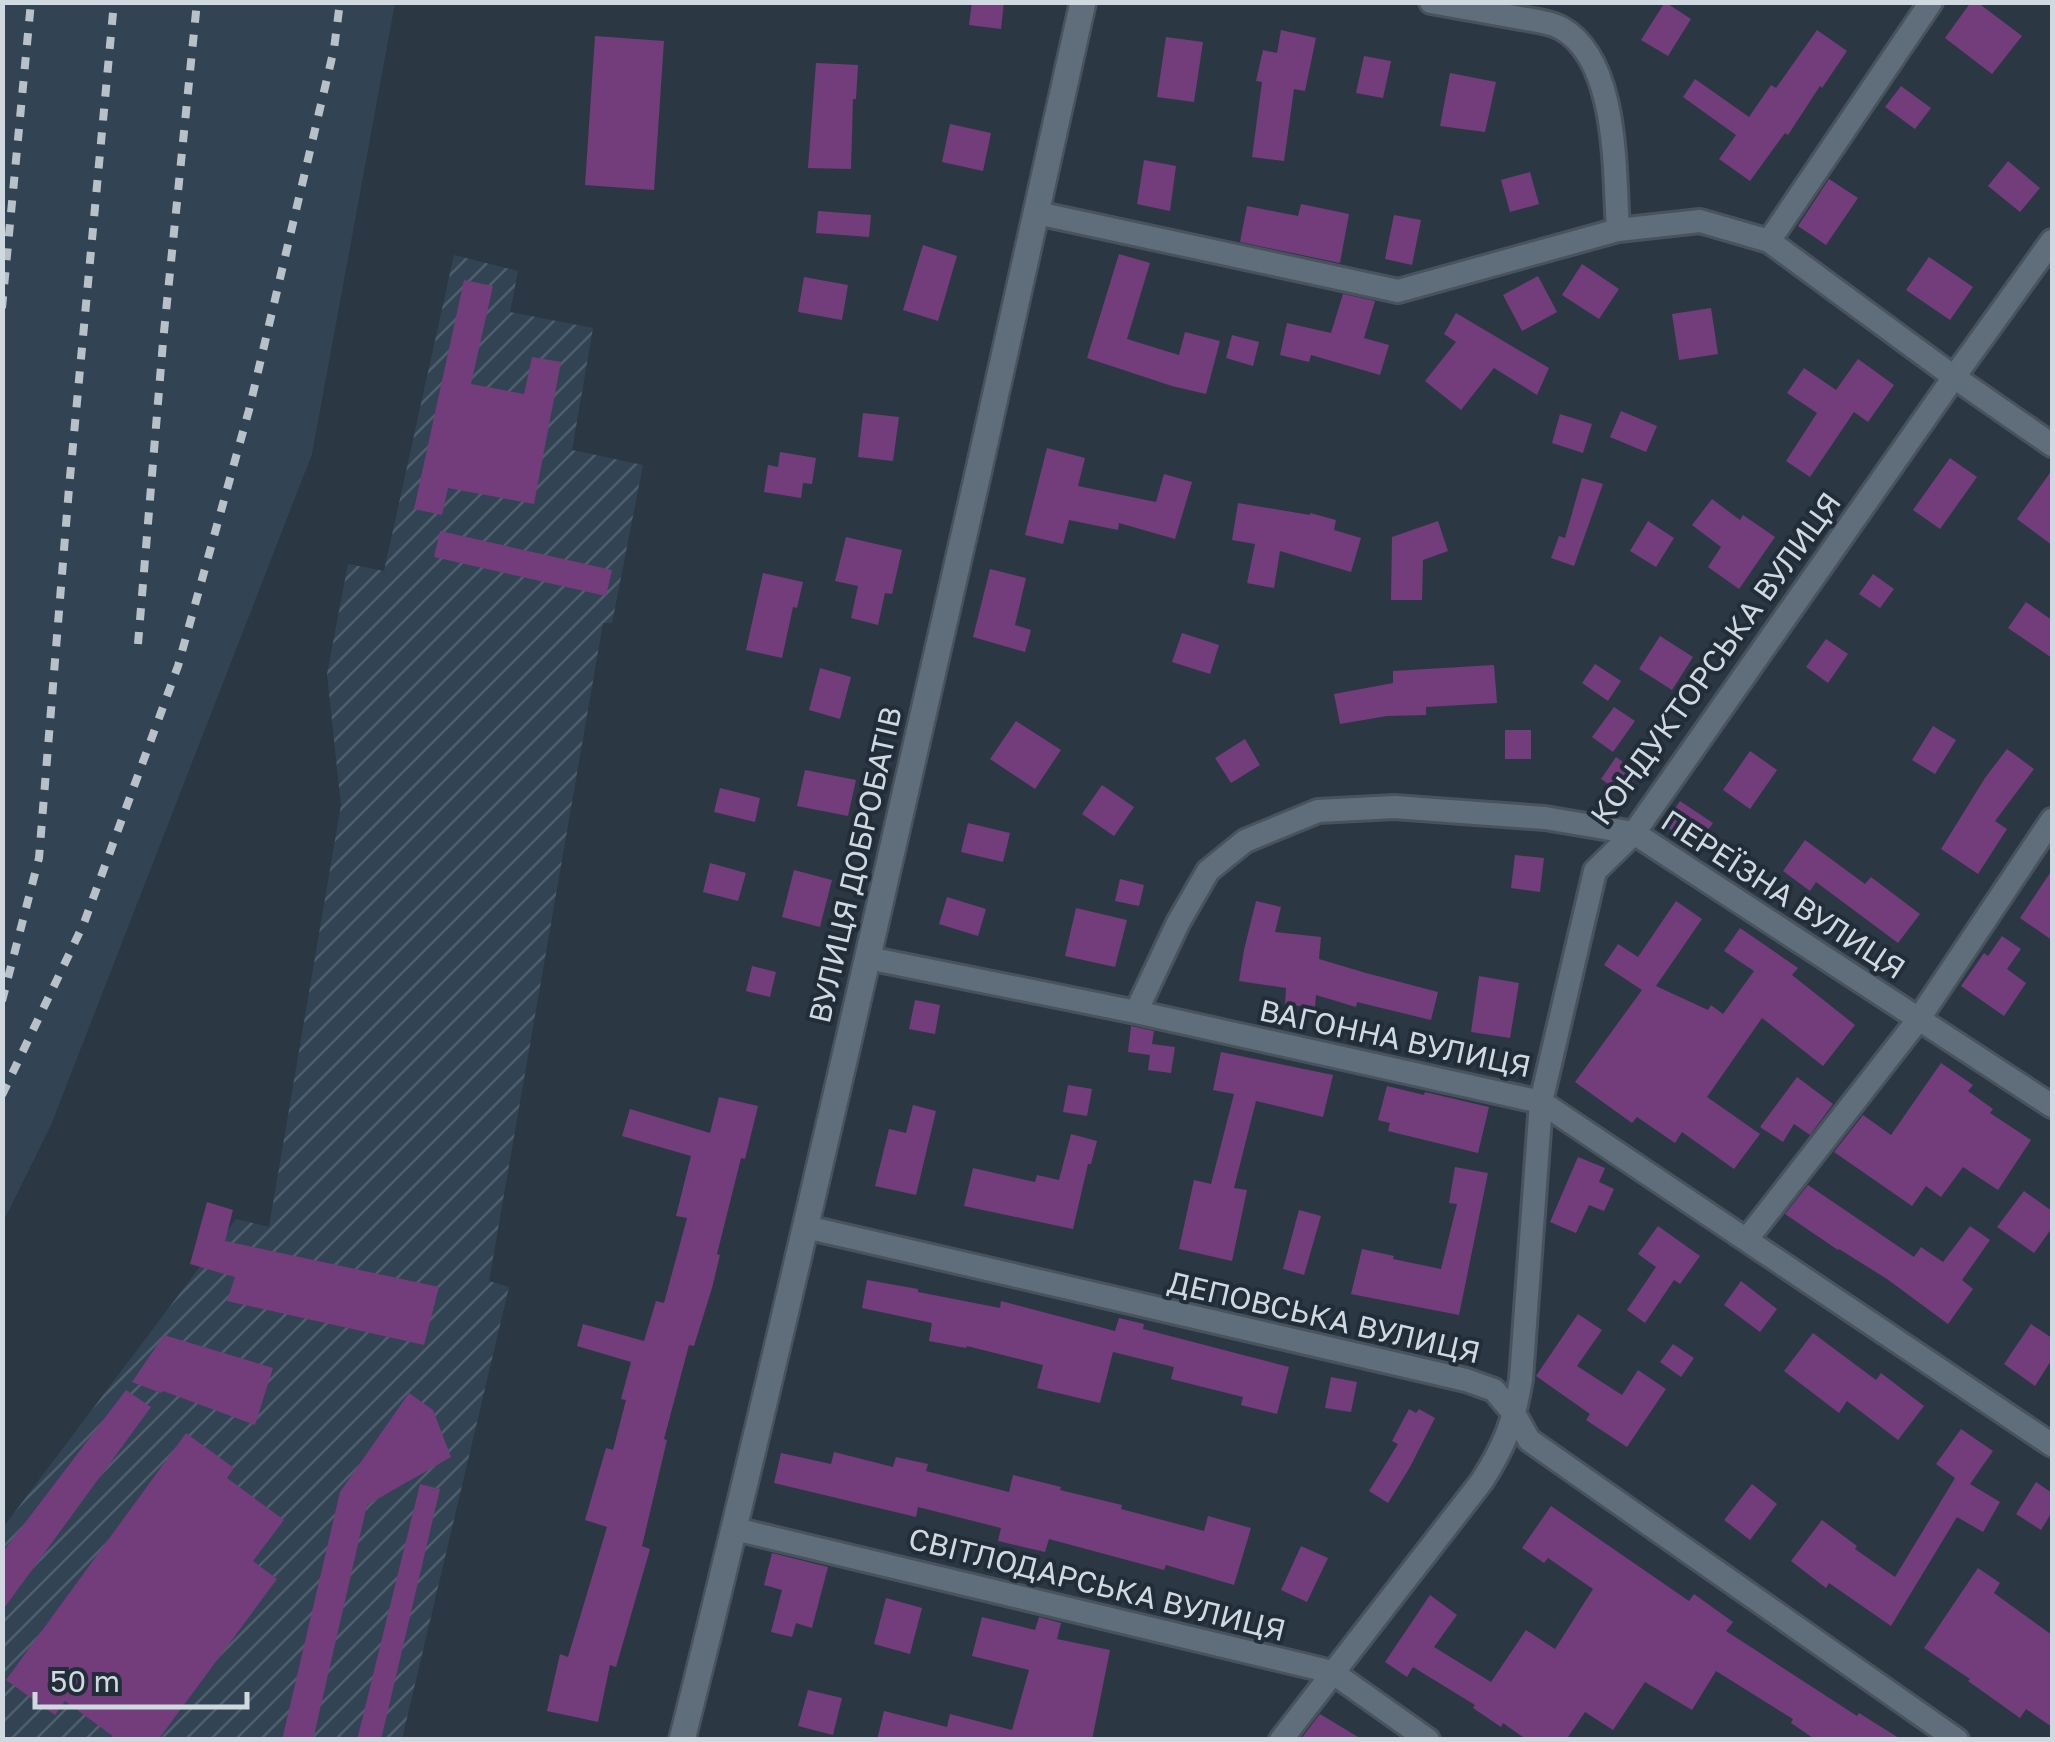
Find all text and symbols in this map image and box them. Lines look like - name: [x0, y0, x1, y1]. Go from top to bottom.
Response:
- street label: КОНДУКТОРСЬКА ВУЛИЦЯ: [1582, 485, 1848, 832]
- street label: ВУЛИЦЯ ДОБРОБАТІВ: [801, 703, 909, 1026]
- street label: ПЕРЕЇЗНА ВУЛИЦЯ: [1655, 802, 1912, 986]
- street label: ВАГОННА ВУЛИЦЯ: [1256, 992, 1534, 1084]
- street label: ДЕПОВСЬКА ВУЛИЦЯ: [1165, 1264, 1484, 1370]
- street label: СВІТЛОДАРСЬКА ВУЛИЦЯ: [905, 1520, 1289, 1648]
- scale bar: [35, 1647, 248, 1709]
- text: 50 m: [50, 1663, 120, 1699]

